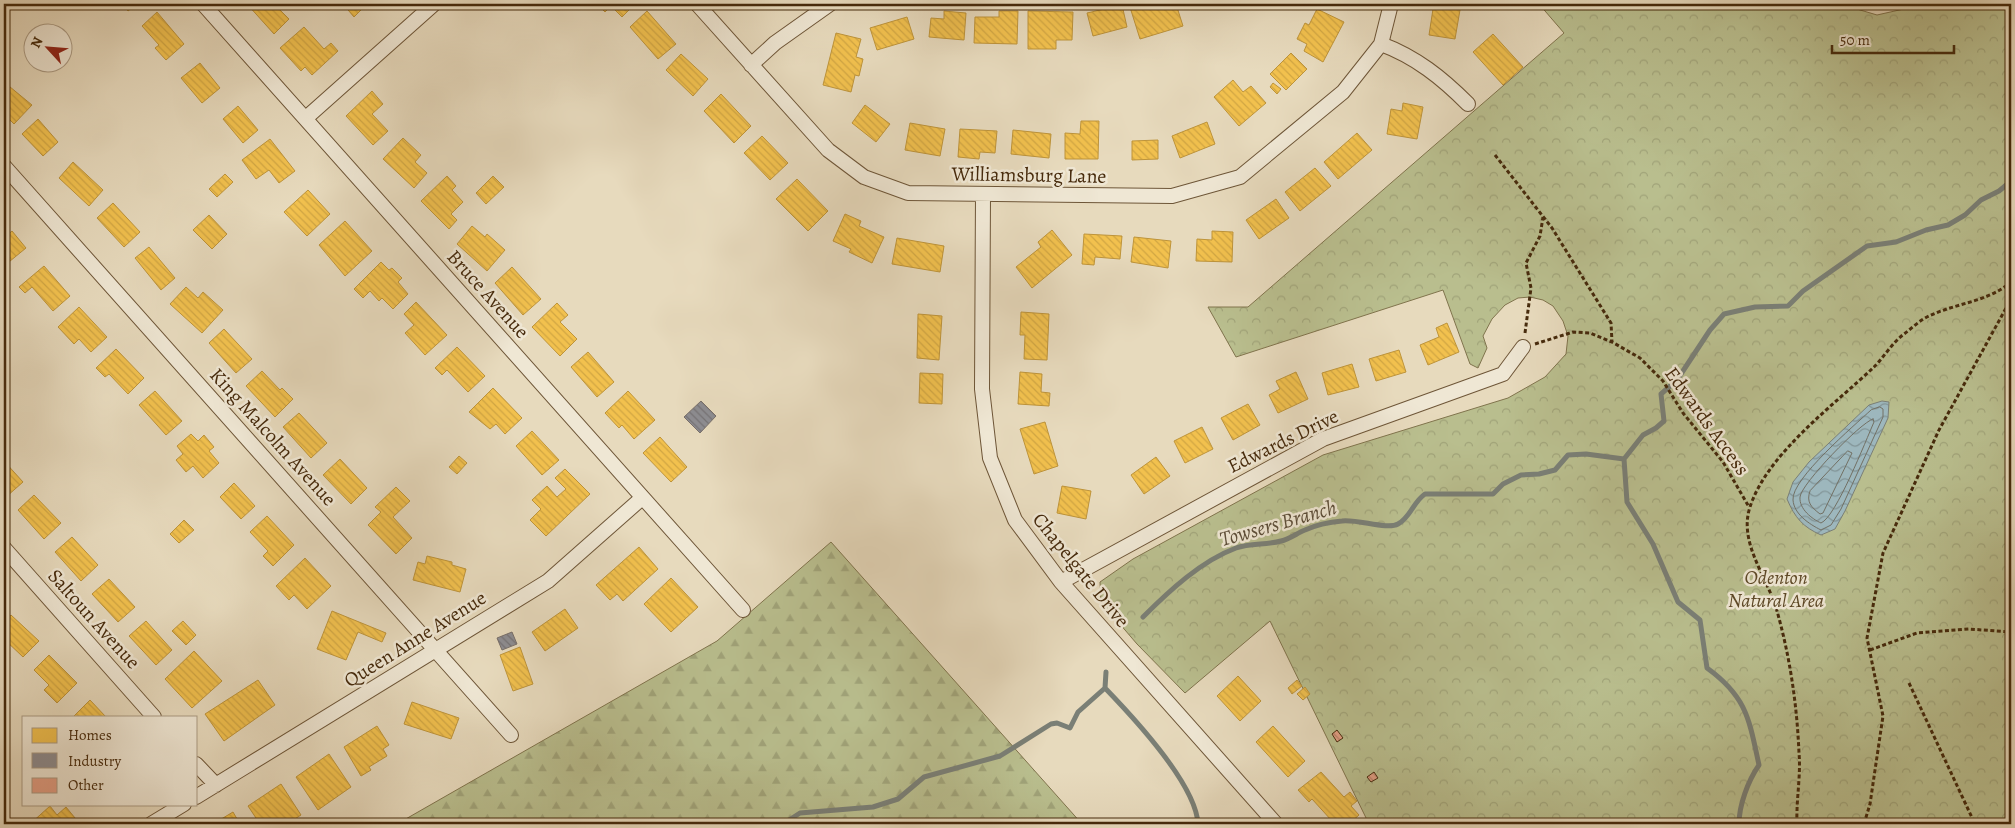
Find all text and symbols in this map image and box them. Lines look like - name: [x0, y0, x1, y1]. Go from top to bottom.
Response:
- north arrow: [22, 22, 72, 72]
- scale bar: [1832, 22, 1955, 54]
- text: 50 m: [1840, 30, 1870, 50]
- text: N: [26, 34, 48, 51]
- street label: Williamsburg Lane: [950, 160, 1107, 190]
- street label: Bruce Avenue: [441, 244, 535, 344]
- street label: Edwards Access: [1658, 361, 1756, 481]
- street label: King Malcolm Avenue: [204, 362, 342, 512]
- street label: Edwards Drive: [1223, 402, 1343, 479]
- water label: Towsers Branch: [1216, 493, 1340, 553]
- street label: Chapelgate Drive: [1026, 507, 1136, 633]
- street label: Saltoun Avenue: [42, 563, 146, 675]
- park label: Odenton Natural Area: [1728, 564, 1824, 614]
- street label: Queen Anne Avenue: [339, 584, 491, 694]
- legend: [22, 716, 198, 806]
- text: Homes: [68, 725, 112, 745]
- text: Industry: [68, 751, 122, 771]
- text: Other: [68, 775, 104, 795]

